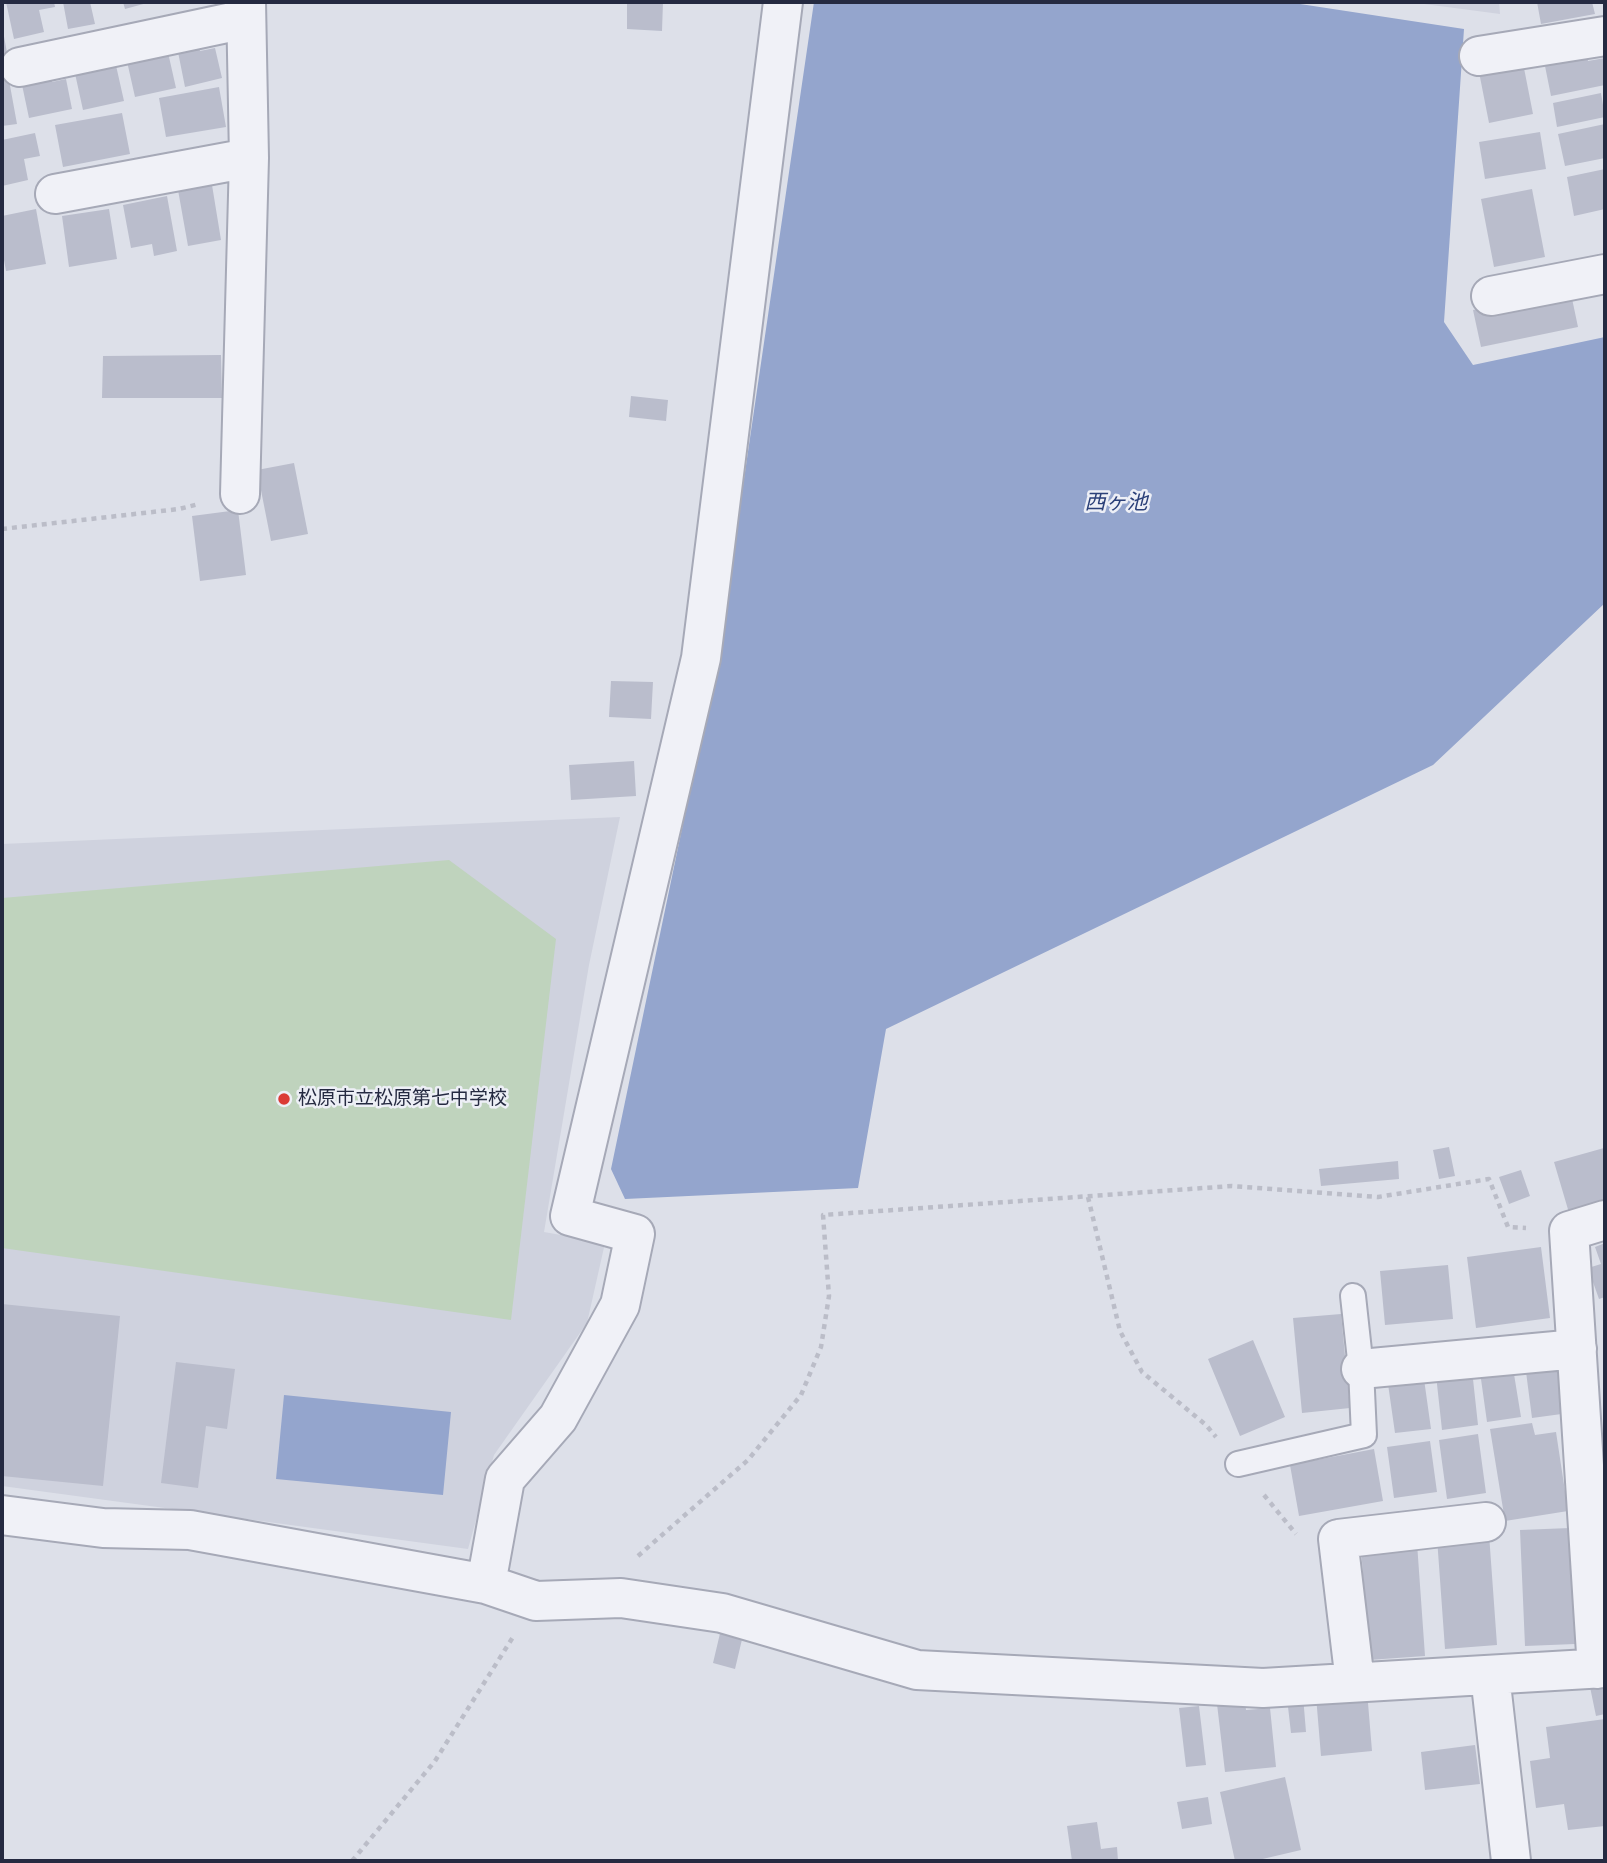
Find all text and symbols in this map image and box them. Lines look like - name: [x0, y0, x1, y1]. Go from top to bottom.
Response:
- water label: 西ヶ池: [1085, 490, 1147, 516]
- place label: 松原市立松原第七中学校: [298, 1088, 507, 1110]
- marker: 松原市立松原第七中学校: [276, 1091, 292, 1107]

